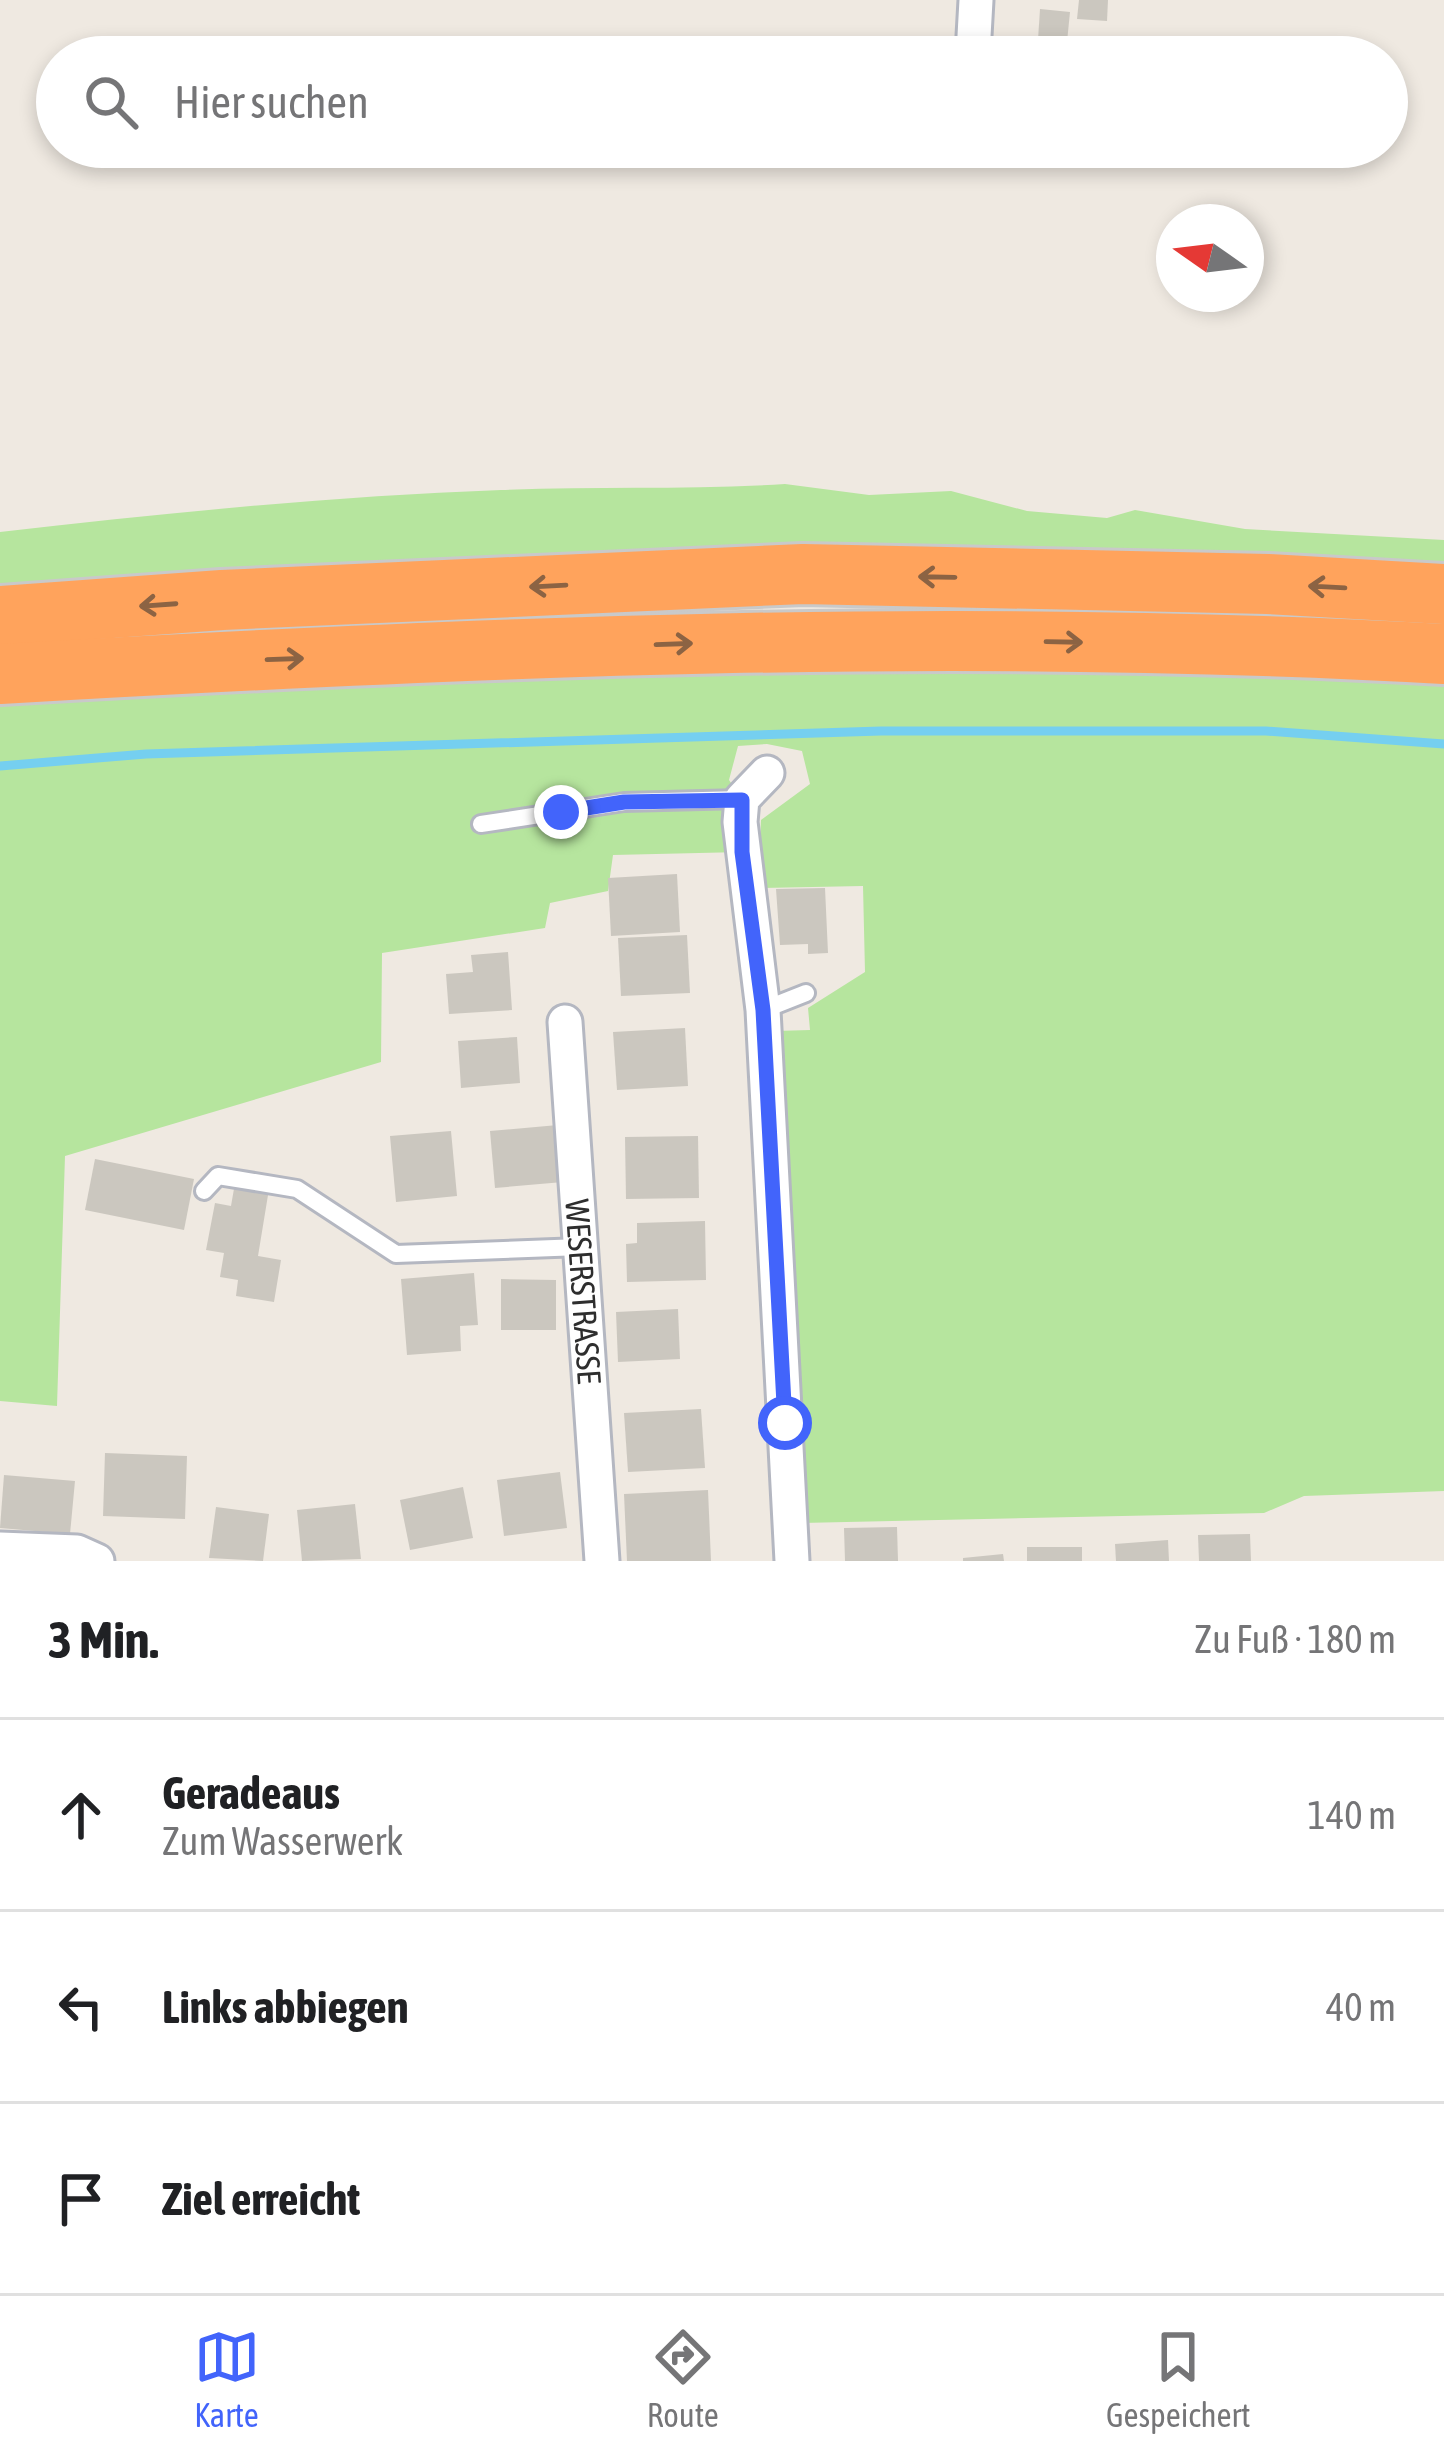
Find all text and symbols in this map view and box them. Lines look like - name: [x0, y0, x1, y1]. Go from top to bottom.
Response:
- search box: [36, 36, 1408, 168]
- icon: search: [78, 69, 144, 135]
- text: Hier suchen: [174, 76, 369, 128]
- north arrow: [1156, 204, 1264, 312]
- one-way arrow: [918, 566, 957, 589]
- one-way arrow: [529, 575, 568, 598]
- one-way arrow: [1308, 576, 1347, 599]
- one-way arrow: [139, 593, 178, 616]
- one-way arrow: [1044, 630, 1083, 653]
- one-way arrow: [654, 632, 693, 655]
- one-way arrow: [265, 647, 304, 670]
- route end: [534, 785, 588, 839]
- street label: WESERSTRASSE: [558, 1198, 609, 1385]
- route start: [758, 1396, 812, 1450]
- text: 3 Min.: [48, 1610, 159, 1669]
- text: Zu Fuß · 180 m: [1194, 1617, 1396, 1661]
- text: Geradeaus: [162, 1767, 340, 1819]
- icon: ahead: [48, 1782, 114, 1848]
- text: 140 m: [1308, 1793, 1396, 1837]
- text: Zum Wasserwerk: [162, 1819, 403, 1863]
- icon: left: [48, 1974, 114, 2040]
- text: Links abbiegen: [162, 1981, 409, 2033]
- text: 40 m: [1326, 1985, 1396, 2029]
- icon: arrive: [48, 2166, 114, 2232]
- text: Ziel erreicht: [162, 2173, 360, 2225]
- tab: Karte: [194, 2324, 260, 2434]
- tab: Route: [647, 2324, 719, 2434]
- tab: Gespeichert: [1106, 2324, 1250, 2434]

